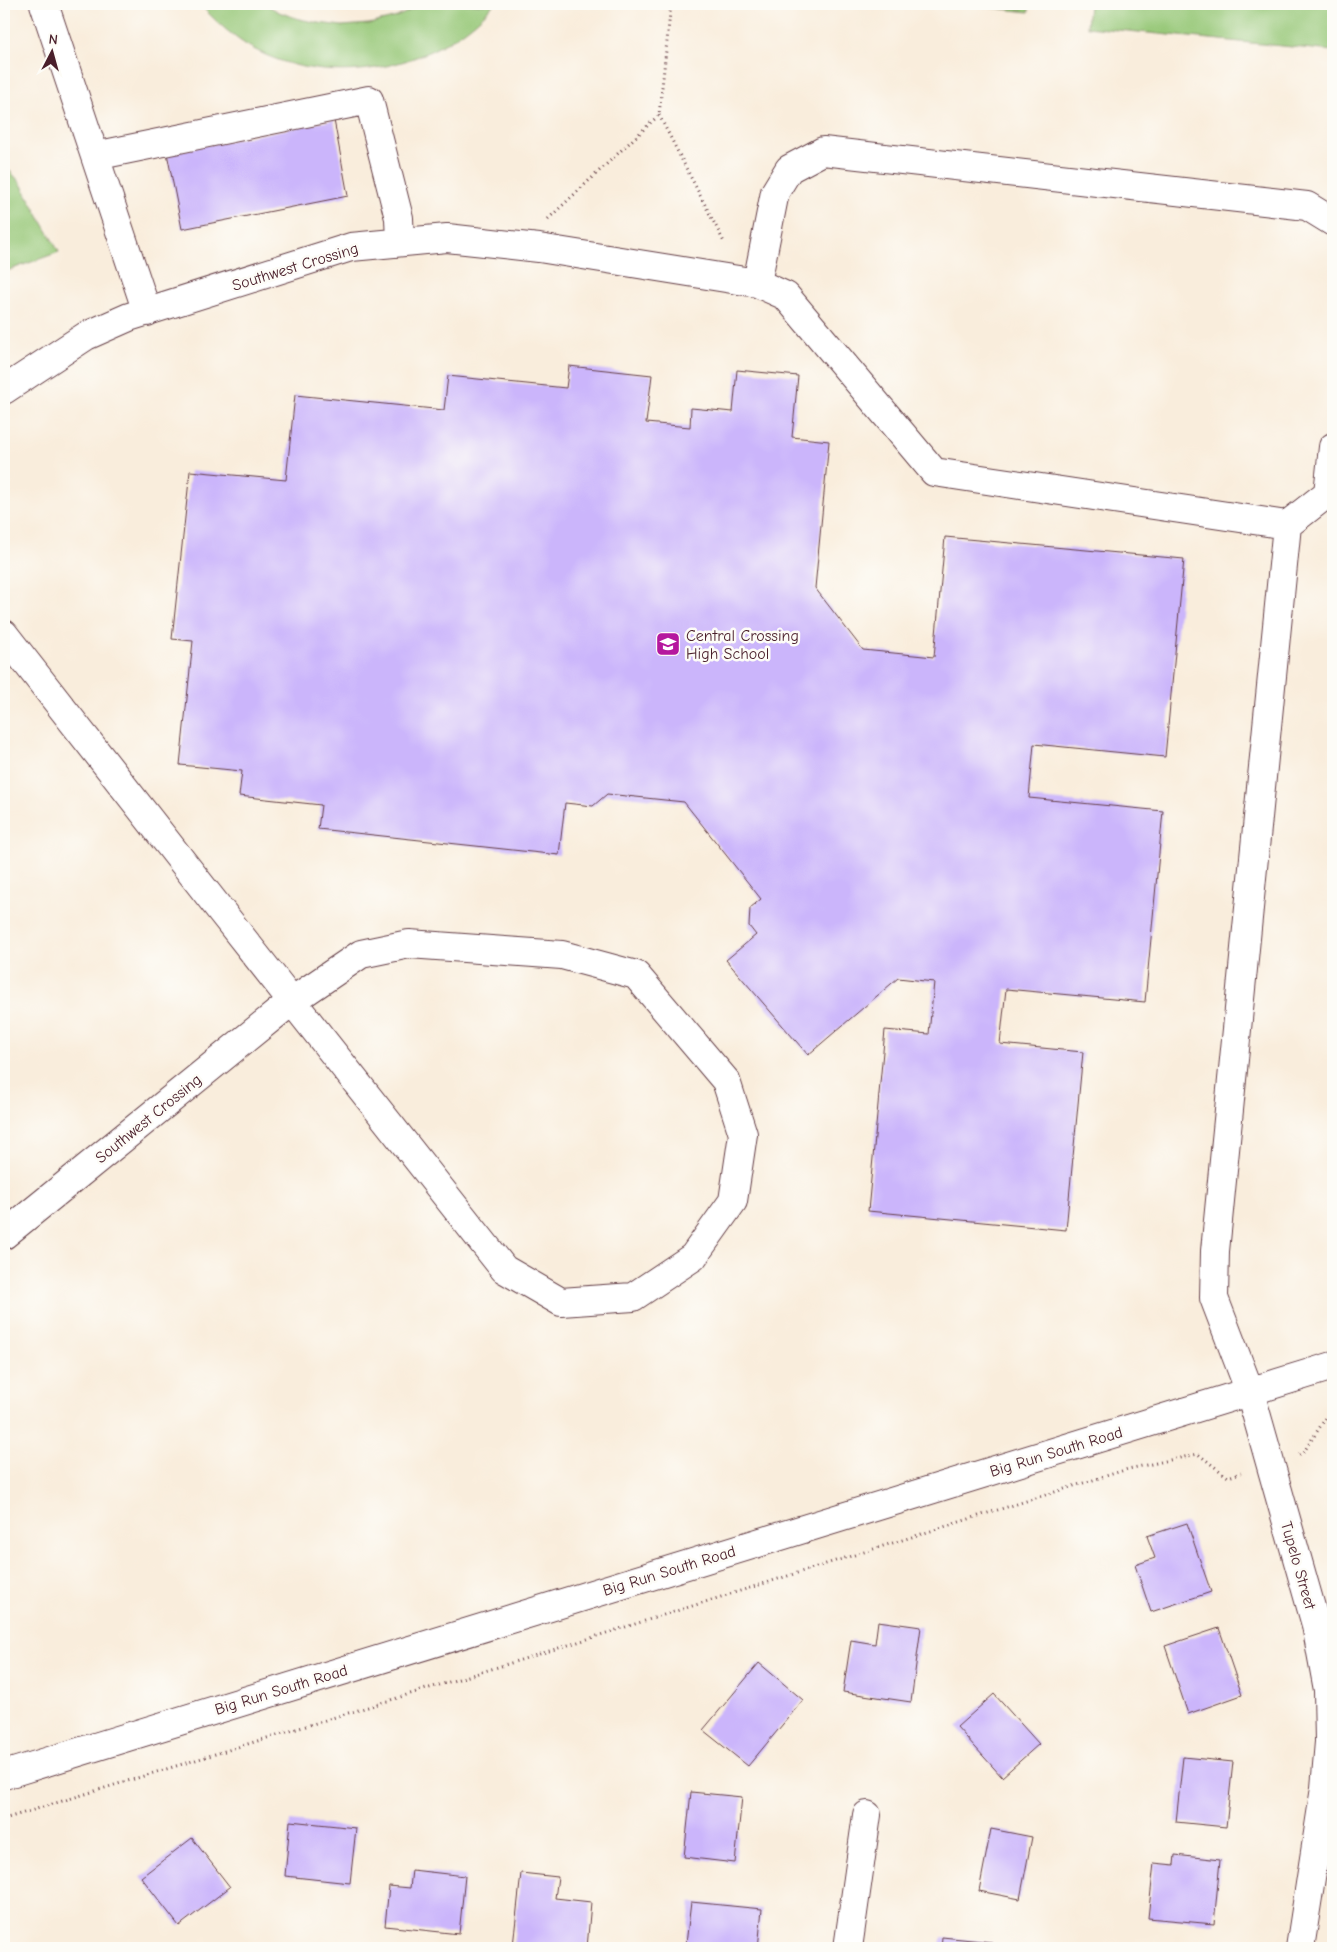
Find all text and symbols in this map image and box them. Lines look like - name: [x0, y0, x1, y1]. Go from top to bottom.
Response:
- north arrow: [28, 28, 78, 78]
- text: N: [48, 31, 59, 48]
- street label: Southwest Crossing: [230, 239, 361, 295]
- place label: Central Crossing High School: [686, 627, 799, 663]
- school or university icon: Central Crossing High School: [655, 631, 681, 657]
- street label: Southwest Crossing: [92, 1071, 205, 1167]
- street label: Big Run South Road: [988, 1423, 1125, 1481]
- street label: Tupelo Street: [1277, 1519, 1319, 1612]
- street label: Big Run South Road: [601, 1542, 738, 1600]
- street label: Big Run South Road: [213, 1661, 350, 1719]

